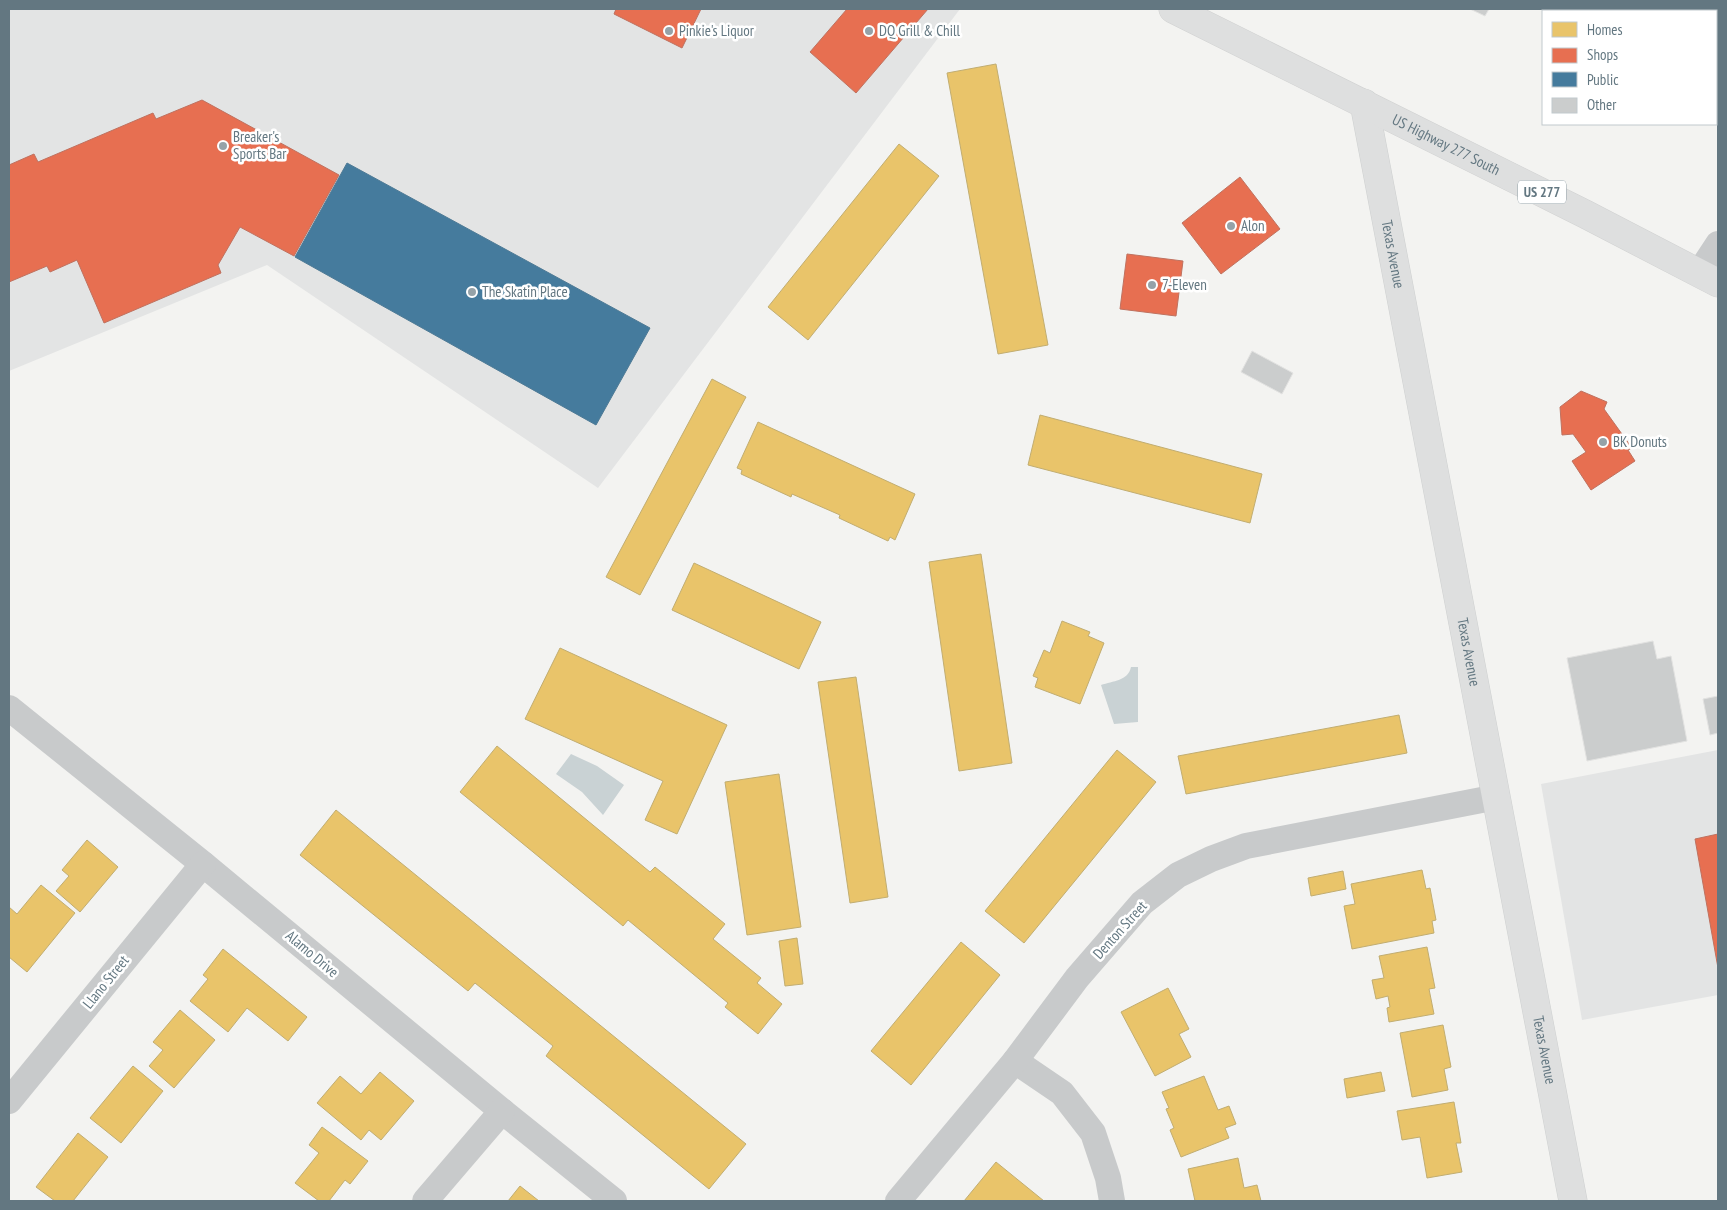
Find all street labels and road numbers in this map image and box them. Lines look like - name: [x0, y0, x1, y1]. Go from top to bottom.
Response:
- street label: US Highway 277 South: [1389, 110, 1503, 179]
- road number: US 277: [1518, 180, 1566, 203]
- street label: Texas Avenue: [1377, 218, 1409, 290]
- street label: Texas Avenue: [1453, 616, 1485, 688]
- street label: Denton Street: [1088, 897, 1151, 963]
- street label: Alamo Drive: [282, 926, 343, 981]
- street label: Llano Street: [78, 951, 133, 1012]
- street label: Texas Avenue: [1529, 1014, 1561, 1086]

